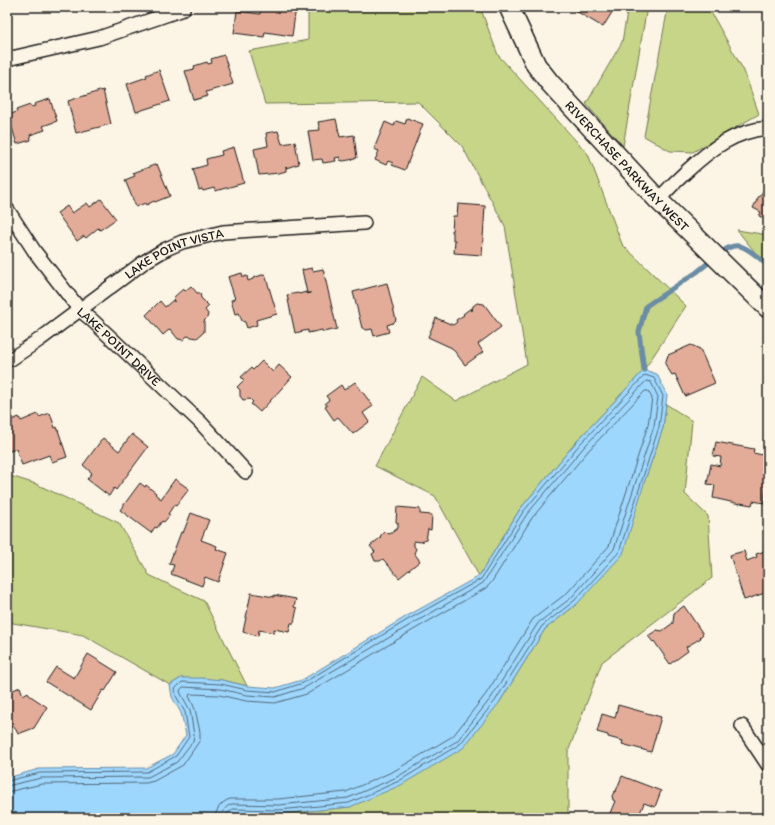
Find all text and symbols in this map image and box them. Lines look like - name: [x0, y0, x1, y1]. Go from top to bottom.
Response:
- street label: RIVERCHASE PARKWAY WEST: [562, 98, 693, 235]
- street label: LAKE POINT VISTA: [122, 225, 226, 282]
- street label: LAKE POINT DRIVE: [74, 304, 164, 389]

